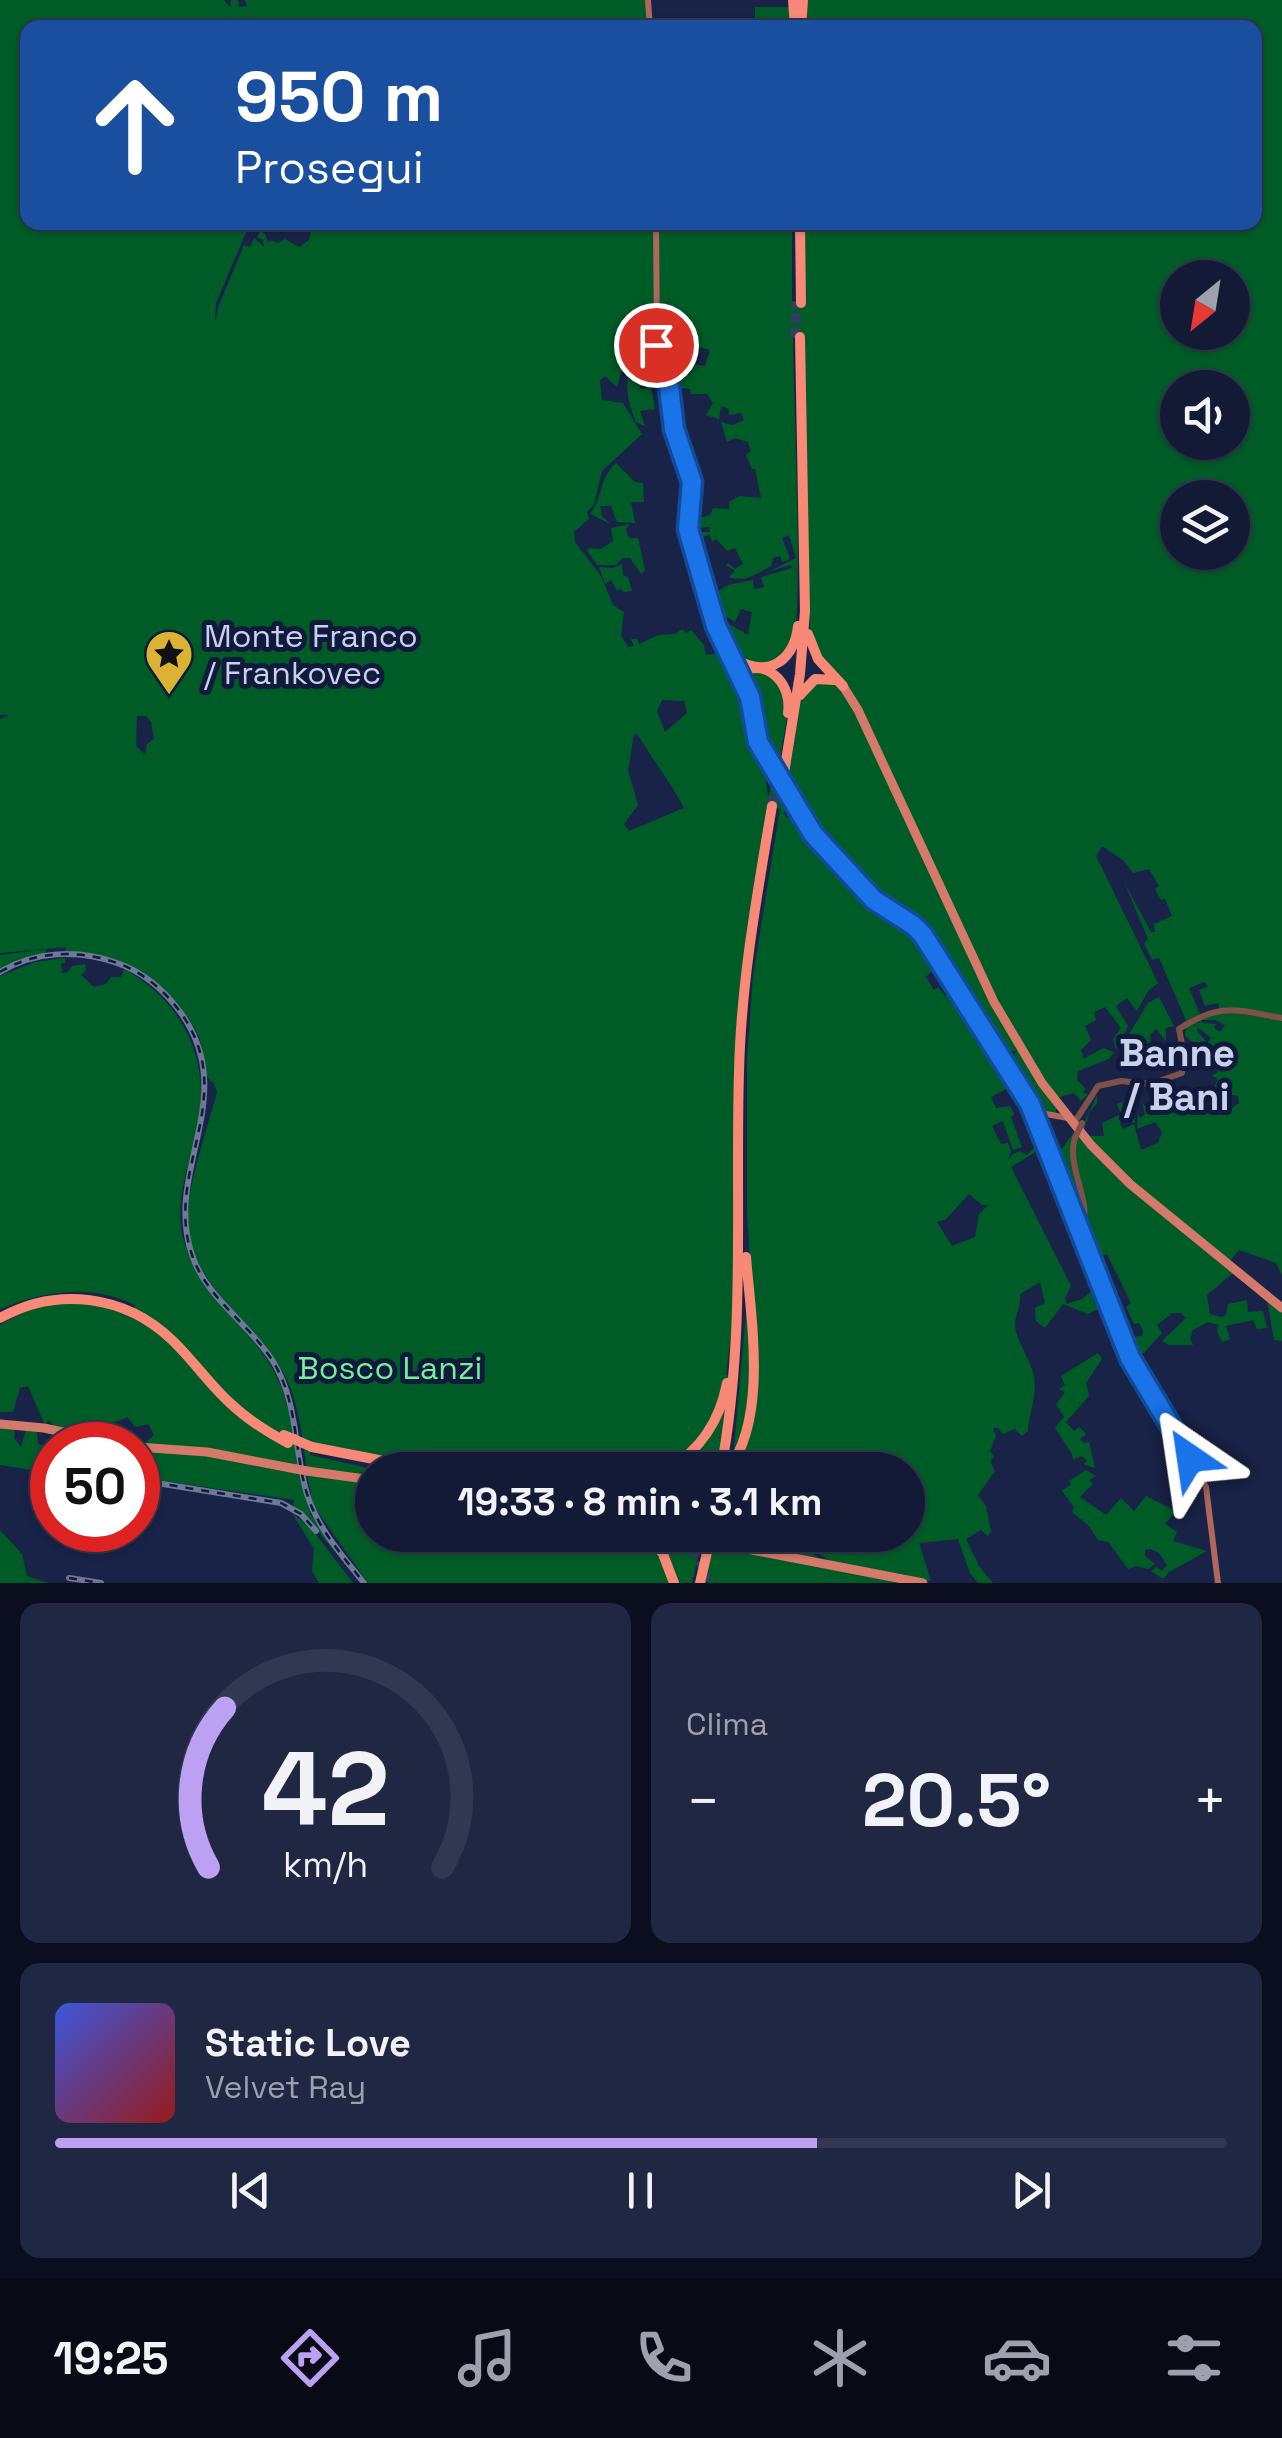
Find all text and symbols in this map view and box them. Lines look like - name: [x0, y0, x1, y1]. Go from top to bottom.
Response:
- text: 950 m: [235, 52, 443, 141]
- icon: ahead: [70, 60, 200, 190]
- text: Prosegui: [235, 139, 424, 196]
- north arrow: [1160, 260, 1250, 350]
- map controls: [1160, 260, 1250, 570]
- pin: [614, 303, 699, 388]
- icon: arrive: [629, 318, 684, 373]
- button: sound: [1160, 370, 1250, 460]
- button: layers: [1160, 480, 1250, 570]
- place label: Monte Franco / Frankovec: [204, 616, 418, 693]
- place icon: Monte Franco / Frankovec: [143, 628, 195, 696]
- district label: Banne / Bani: [1119, 1029, 1235, 1121]
- park label: Bosco Lanzi: [298, 1348, 482, 1388]
- position arrow: [1138, 1406, 1242, 1510]
- speed limit sign: 50: [30, 1422, 160, 1552]
- text: 19:33 · 8 min · 3.1 km: [458, 1478, 822, 1526]
- text: Clima: [686, 1704, 768, 1744]
- text: 42: [262, 1723, 389, 1855]
- text: 20.5°: [862, 1752, 1051, 1848]
- text: −: [686, 1766, 720, 1836]
- text: +: [1193, 1766, 1227, 1836]
- text: km/h: [283, 1842, 368, 1887]
- text: Static Love: [205, 2019, 411, 2067]
- text: Velvet Ray: [205, 2067, 366, 2107]
- icon: previous: [223, 2163, 278, 2218]
- icon: pause: [613, 2163, 668, 2218]
- icon: next: [1004, 2163, 1059, 2218]
- icon: directions: [275, 2323, 345, 2393]
- icon: music: [452, 2323, 522, 2393]
- icon: phone: [629, 2323, 699, 2393]
- icon: climate: [805, 2323, 875, 2393]
- icon: car: [982, 2323, 1052, 2393]
- icon: filters: [1159, 2323, 1229, 2393]
- text: 19:25: [53, 2330, 169, 2387]

